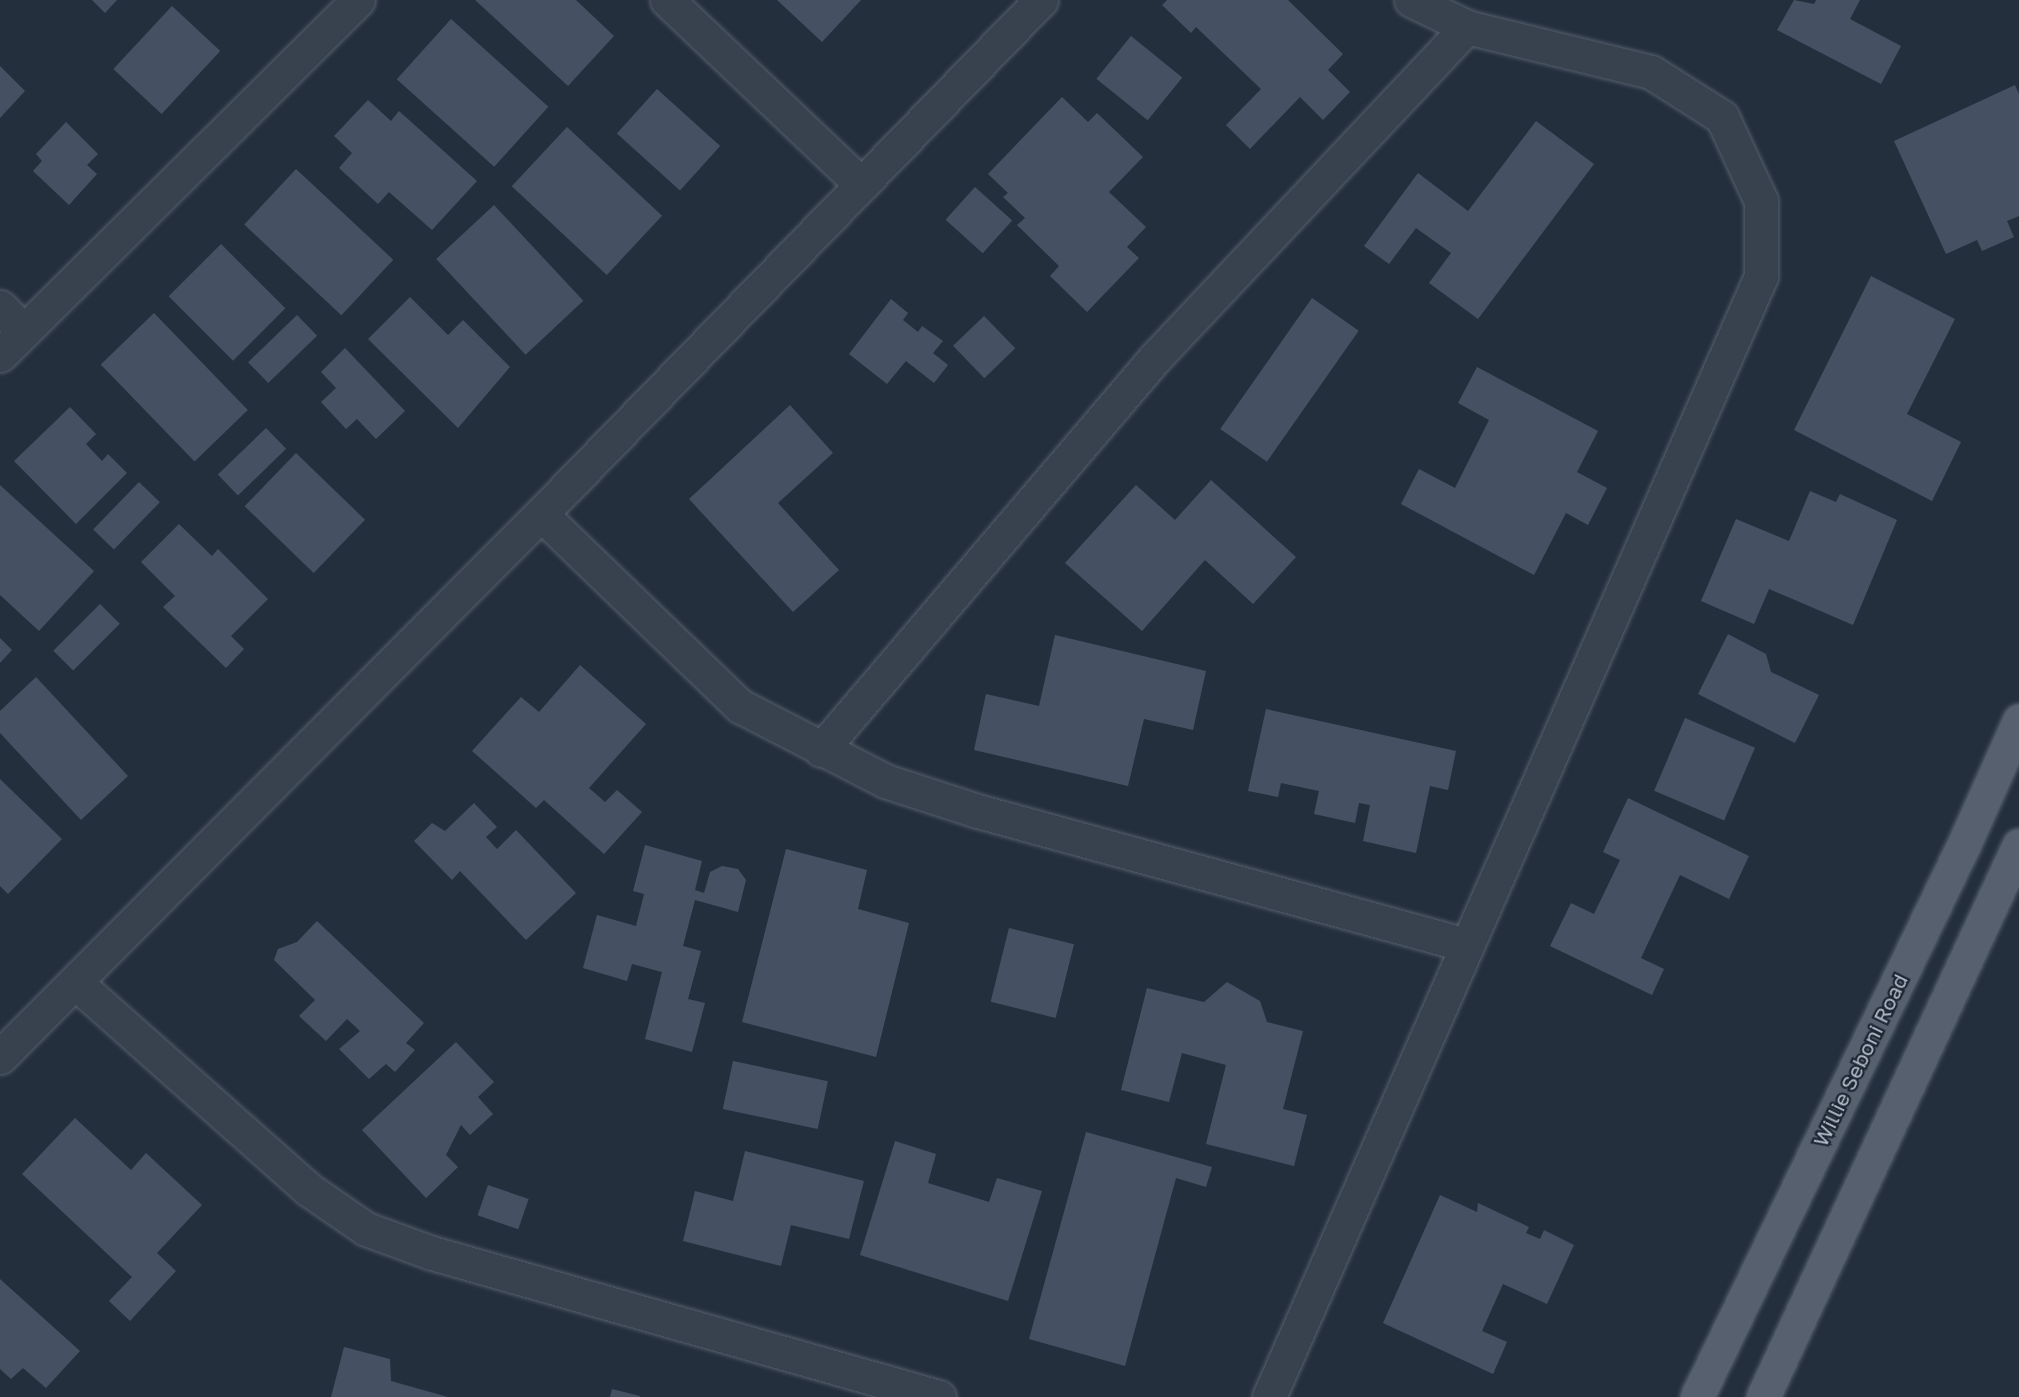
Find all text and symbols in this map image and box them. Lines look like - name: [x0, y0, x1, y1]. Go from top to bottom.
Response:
- street label: Willie Seboni Road: [1807, 970, 1913, 1150]

